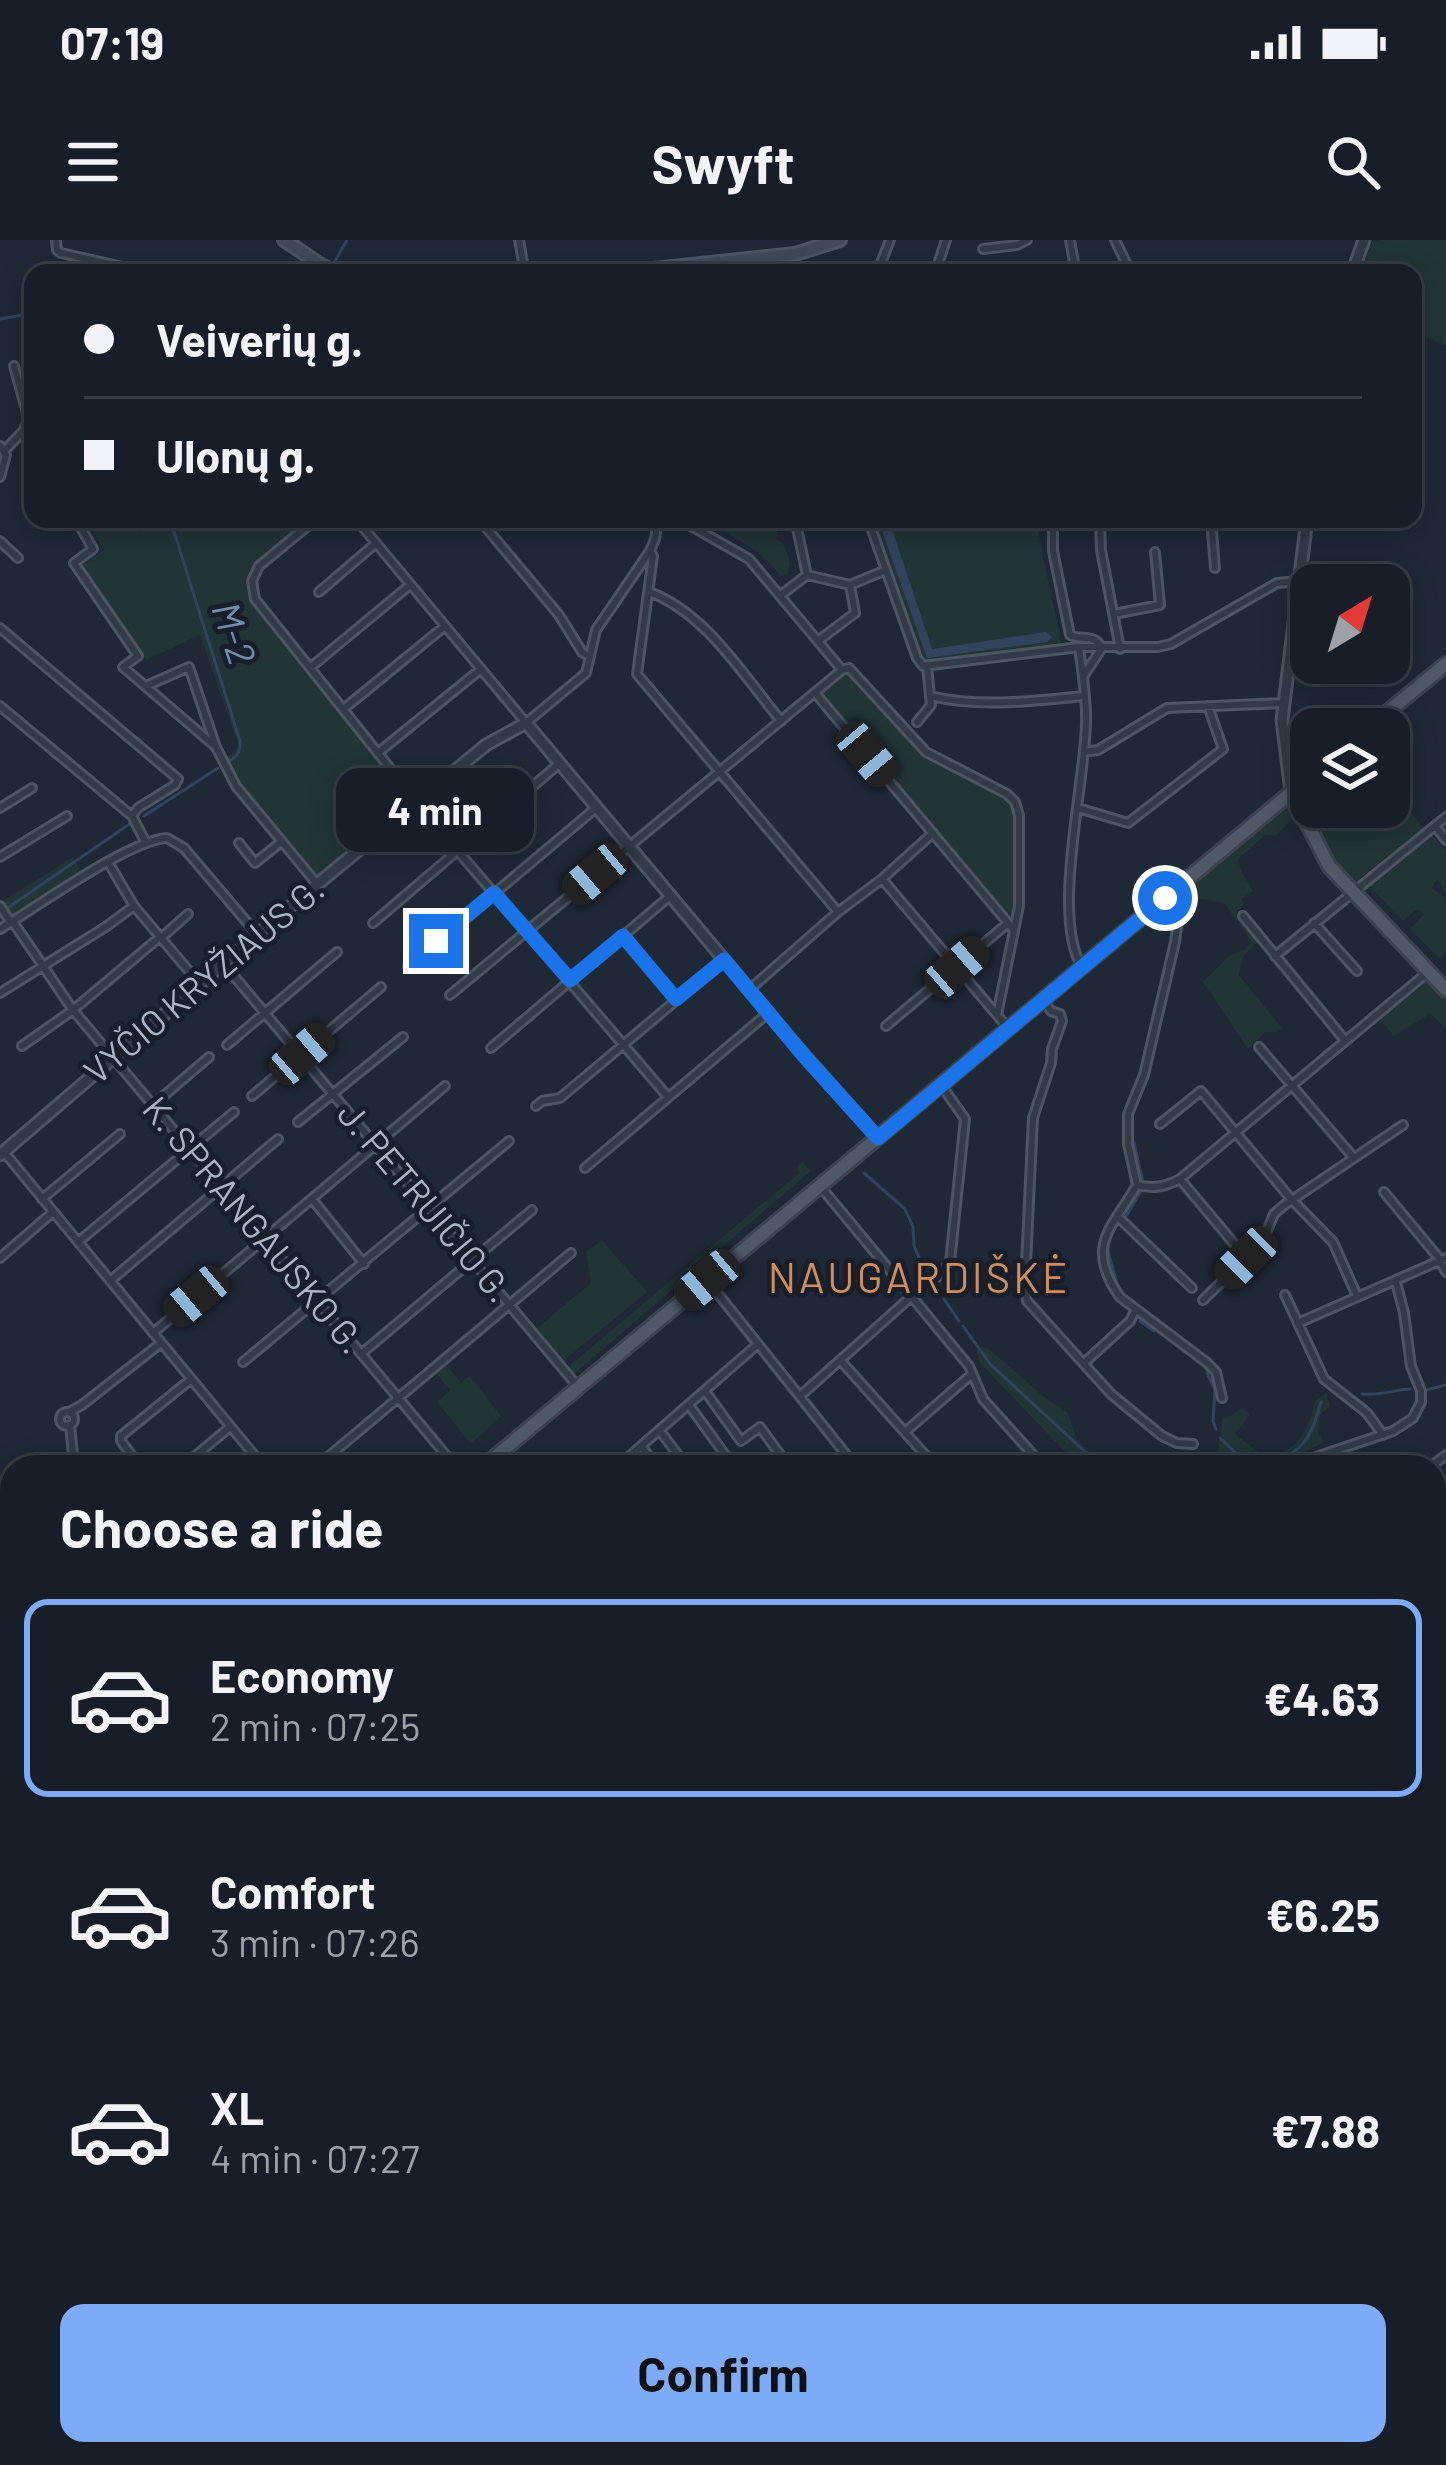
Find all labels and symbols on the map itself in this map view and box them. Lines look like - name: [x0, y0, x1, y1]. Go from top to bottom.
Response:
- north arrow: [1290, 564, 1410, 684]
- water label: M-2: [203, 596, 267, 669]
- car: [830, 715, 904, 793]
- callout: 4 min: [337, 767, 535, 851]
- car: [556, 837, 634, 911]
- street label: VYČIO KRYŽIAUS G.: [74, 866, 332, 1092]
- route start: [1138, 871, 1192, 925]
- route end: [409, 914, 463, 968]
- car: [918, 930, 996, 1004]
- car: [263, 1017, 341, 1091]
- street label: K. SPRANGAUSKO G.: [135, 1087, 375, 1361]
- street label: J. PETRUIČIO G.: [330, 1092, 522, 1310]
- car: [1208, 1220, 1284, 1296]
- car: [668, 1243, 746, 1317]
- district label: NAUGARDIŠKĖ: [768, 1251, 1070, 1301]
- car: [157, 1259, 235, 1333]

